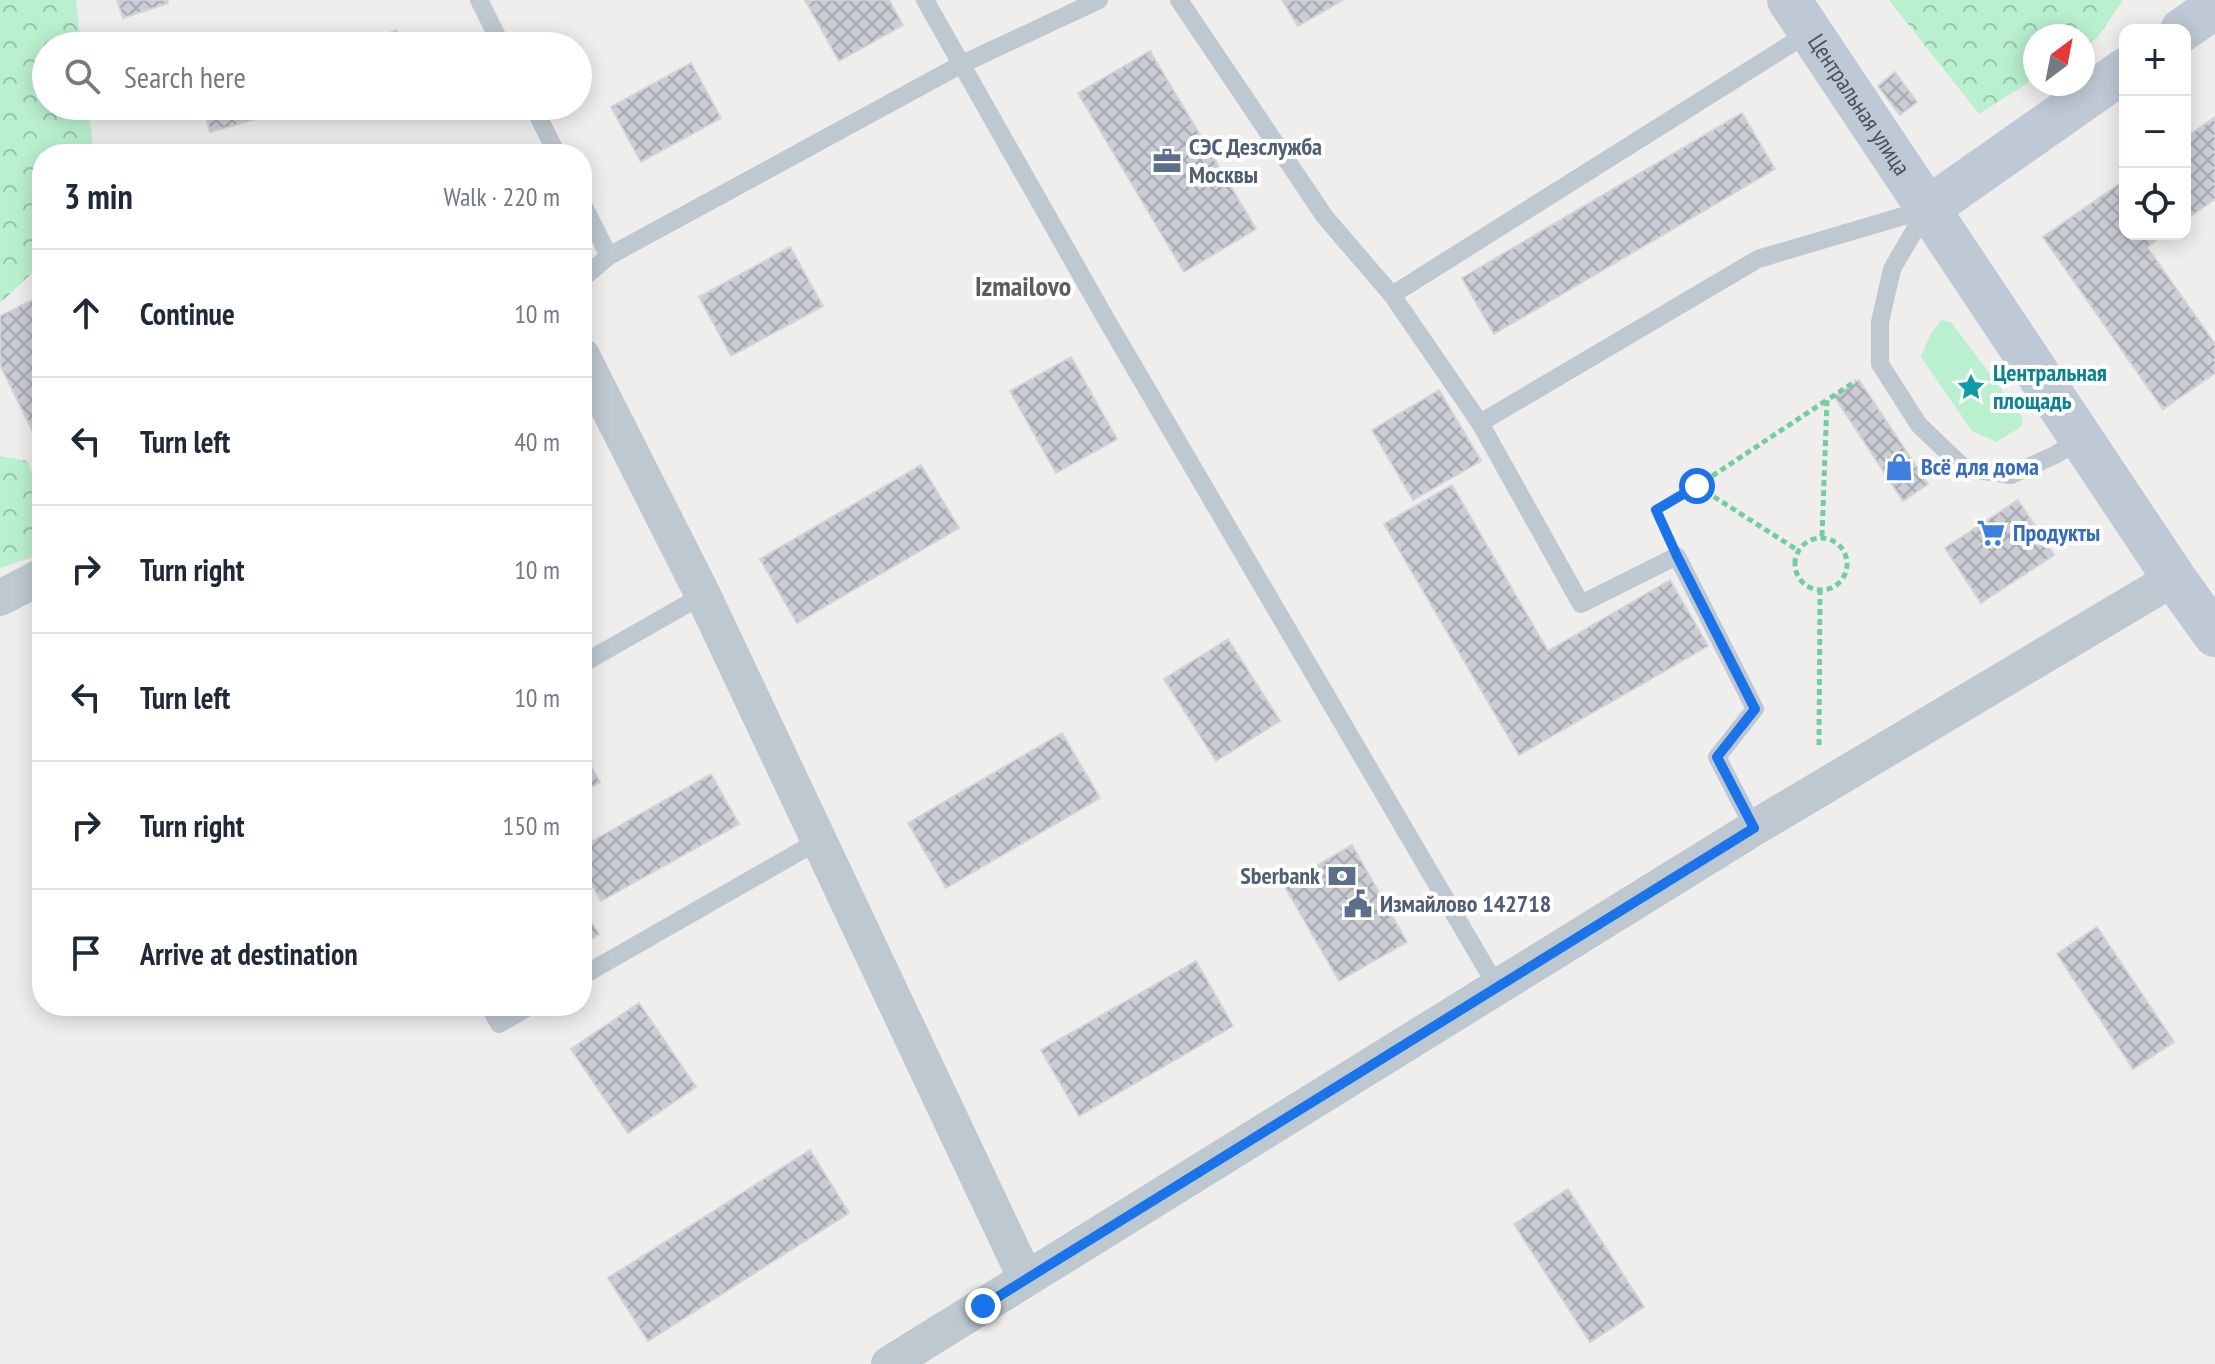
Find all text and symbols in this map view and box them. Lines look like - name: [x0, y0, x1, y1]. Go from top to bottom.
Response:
- north arrow: [2023, 24, 2095, 96]
- map controls: [2119, 24, 2191, 240]
- button: +: [2119, 24, 2191, 96]
- street label: Центральная улица: [1801, 28, 1917, 181]
- search box: [32, 32, 592, 120]
- icon: search: [60, 54, 104, 98]
- text: Search here: [124, 57, 246, 96]
- button: −: [2119, 96, 2191, 168]
- place label: СЭС Дезслужба Москвы: [1189, 131, 1322, 190]
- office icon: СЭС Дезслужба Москвы: [1152, 146, 1182, 176]
- button: locate: [2119, 168, 2191, 240]
- text: 3 min: [64, 174, 133, 218]
- text: Walk · 220 m: [443, 180, 560, 213]
- district label: Izmailovo: [975, 267, 1071, 304]
- icon: ahead: [64, 291, 108, 335]
- text: Continue: [140, 294, 235, 333]
- text: 10 m: [514, 297, 560, 330]
- place label: Центральная площадь: [1993, 357, 2107, 416]
- place icon: Центральная площадь: [1956, 372, 1986, 402]
- icon: left: [64, 419, 108, 463]
- text: Turn left: [140, 422, 230, 461]
- text: 40 m: [514, 425, 560, 458]
- place label: Всё для дома: [1921, 451, 2039, 482]
- shop icon: Всё для дома: [1884, 452, 1914, 482]
- route start: [1679, 468, 1715, 504]
- place label: Продукты: [2013, 517, 2100, 548]
- supermarket icon: Продукты: [1976, 518, 2006, 548]
- icon: right: [64, 547, 108, 591]
- text: Turn right: [140, 550, 244, 589]
- text: 10 m: [514, 553, 560, 586]
- icon: left: [64, 675, 108, 719]
- text: Turn left: [140, 678, 230, 717]
- text: 10 m: [514, 681, 560, 714]
- icon: right: [64, 803, 108, 847]
- text: Turn right: [140, 806, 244, 845]
- text: 150 m: [502, 809, 560, 842]
- place label: Sberbank: [1240, 860, 1320, 891]
- bank icon: Sberbank: [1327, 861, 1357, 891]
- place label: Измайлово 142718: [1380, 888, 1551, 919]
- public building icon: Измайлово 142718: [1343, 889, 1373, 919]
- icon: arrive: [64, 931, 108, 975]
- text: Arrive at destination: [140, 934, 358, 973]
- route end: [965, 1288, 1001, 1324]

